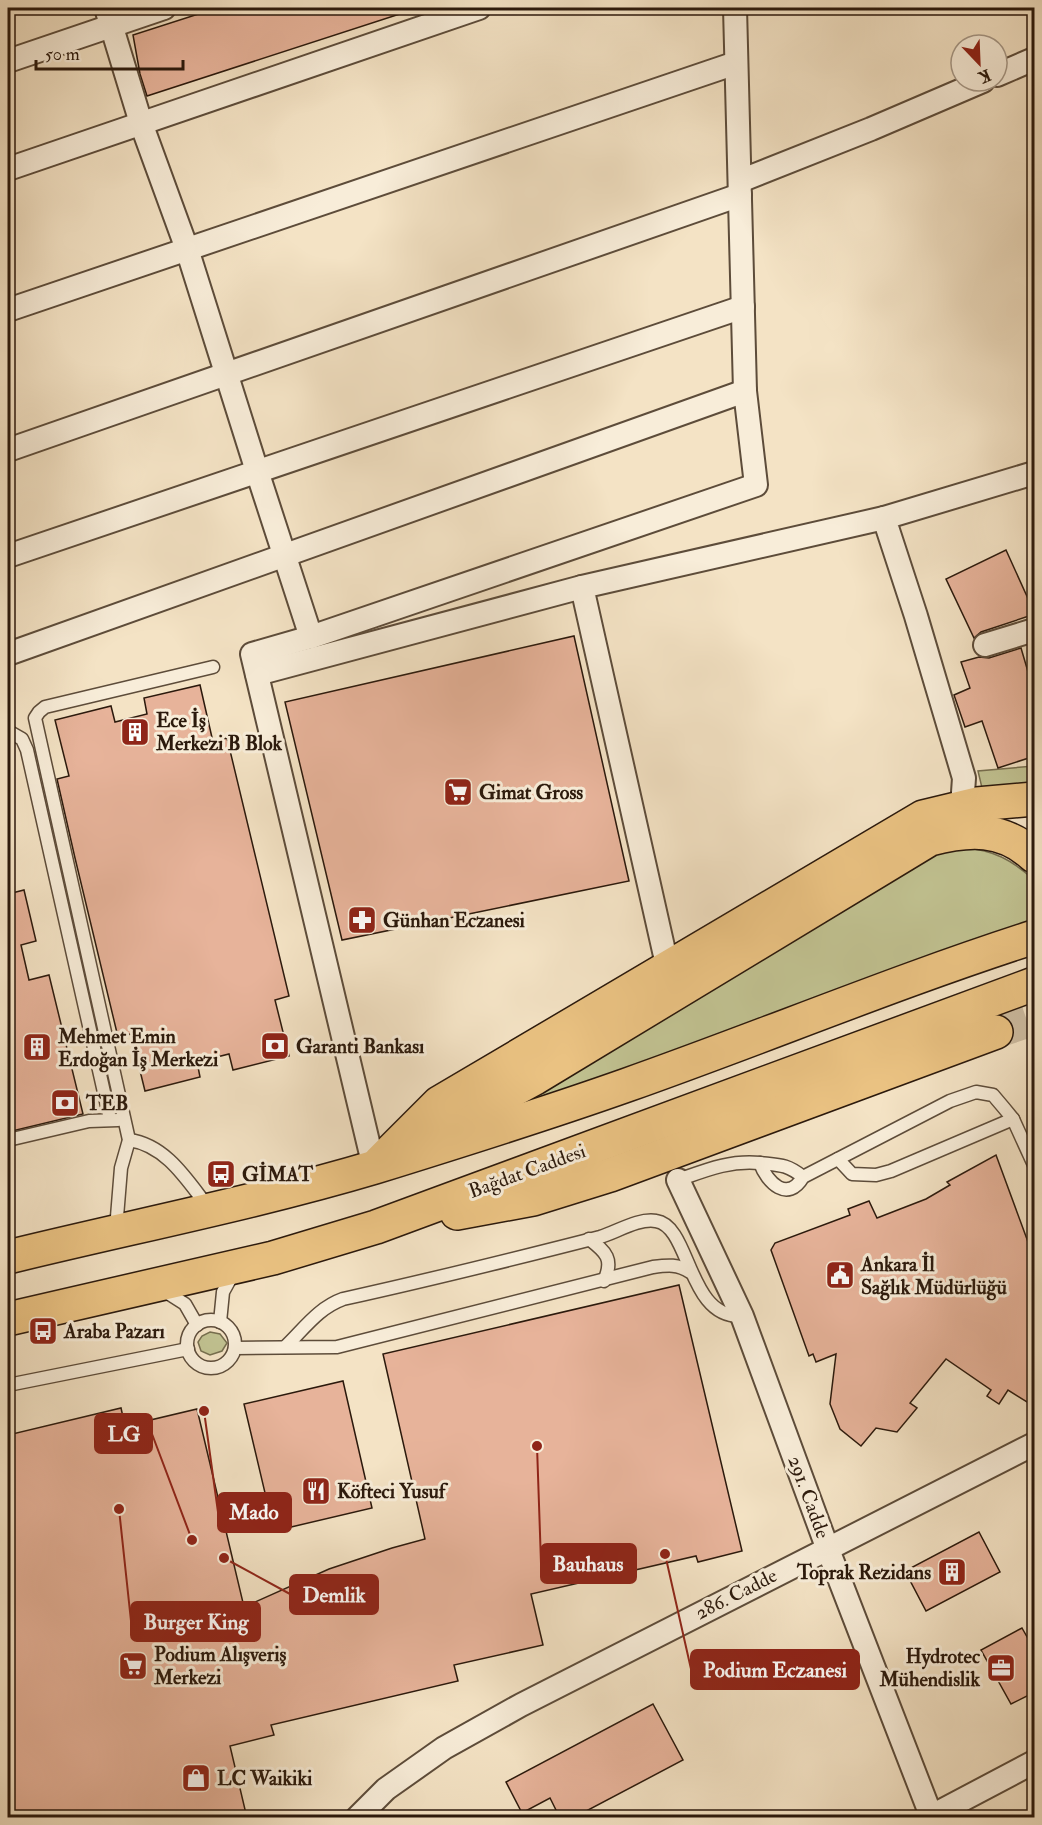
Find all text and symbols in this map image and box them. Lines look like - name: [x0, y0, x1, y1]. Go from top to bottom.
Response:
- scale bar: [36, 33, 183, 71]
- north arrow: [949, 33, 1009, 93]
- text: 50 m: [45, 43, 80, 66]
- text: K: [975, 64, 994, 88]
- place label: Ece İş Merkezi B Blok: [155, 707, 283, 756]
- building icon: Ece İş Merkezi B Blok: [119, 716, 151, 748]
- supermarket icon: Gimat Gross: [442, 776, 474, 808]
- place label: Gimat Gross: [479, 780, 583, 805]
- pharmacy icon: Günhan Eczanesi: [346, 904, 378, 936]
- place label: Günhan Eczanesi: [383, 908, 526, 933]
- place label: Mehmet Emin Erdoğan İş Merkezi: [57, 1024, 219, 1073]
- bank icon: Garanti Bankası: [259, 1030, 291, 1062]
- building icon: Mehmet Emin Erdoğan İş Merkezi: [21, 1031, 53, 1063]
- place label: Garanti Bankası: [296, 1034, 425, 1059]
- bank icon: TEB: [49, 1087, 81, 1119]
- place label: TEB: [85, 1091, 128, 1116]
- street label: Bağdat Caddesi: [465, 1138, 589, 1204]
- bus stop icon: GİMAT: [205, 1158, 237, 1190]
- place label: GİMAT: [242, 1161, 313, 1187]
- place label: Ankara İl Sağlık Müdürlüğü: [860, 1251, 1008, 1301]
- public building icon: Ankara İl Sağlık Müdürlüğü: [824, 1259, 856, 1291]
- bus stop icon: Araba Pazarı: [27, 1315, 59, 1347]
- place label: Araba Pazarı: [63, 1319, 165, 1344]
- callout: LG: [95, 1414, 152, 1453]
- text: LG: [108, 1421, 141, 1448]
- street label: 291. Cadde: [782, 1452, 836, 1542]
- restaurant icon: Köfteci Yusuf: [300, 1475, 332, 1507]
- place label: Köfteci Yusuf: [337, 1479, 449, 1504]
- callout: Mado: [218, 1493, 291, 1532]
- text: Mado: [228, 1499, 279, 1526]
- callout: Bauhaus: [541, 1544, 636, 1583]
- text: Bauhaus: [553, 1551, 623, 1578]
- building icon: Toprak Rezidans: [936, 1556, 968, 1588]
- place label: Toprak Rezidans: [796, 1560, 931, 1586]
- street label: 286. Cadde: [691, 1563, 781, 1625]
- callout: Demlik: [290, 1575, 378, 1614]
- text: Demlik: [302, 1582, 367, 1609]
- callout: Burger King: [131, 1602, 260, 1641]
- text: Burger King: [143, 1609, 249, 1636]
- place label: Podium Alışveriş Merkezi: [153, 1642, 286, 1690]
- place label: Hydrotec Mühendislik: [879, 1644, 981, 1692]
- supermarket icon: Podium Alışveriş Merkezi: [117, 1650, 149, 1682]
- callout: Podium Eczanesi: [691, 1650, 859, 1689]
- office icon: Hydrotec Mühendislik: [985, 1652, 1017, 1684]
- text: Podium Eczanesi: [703, 1657, 847, 1684]
- shop icon: LC Waikiki: [180, 1762, 212, 1794]
- place label: LC Waikiki: [217, 1766, 313, 1791]

